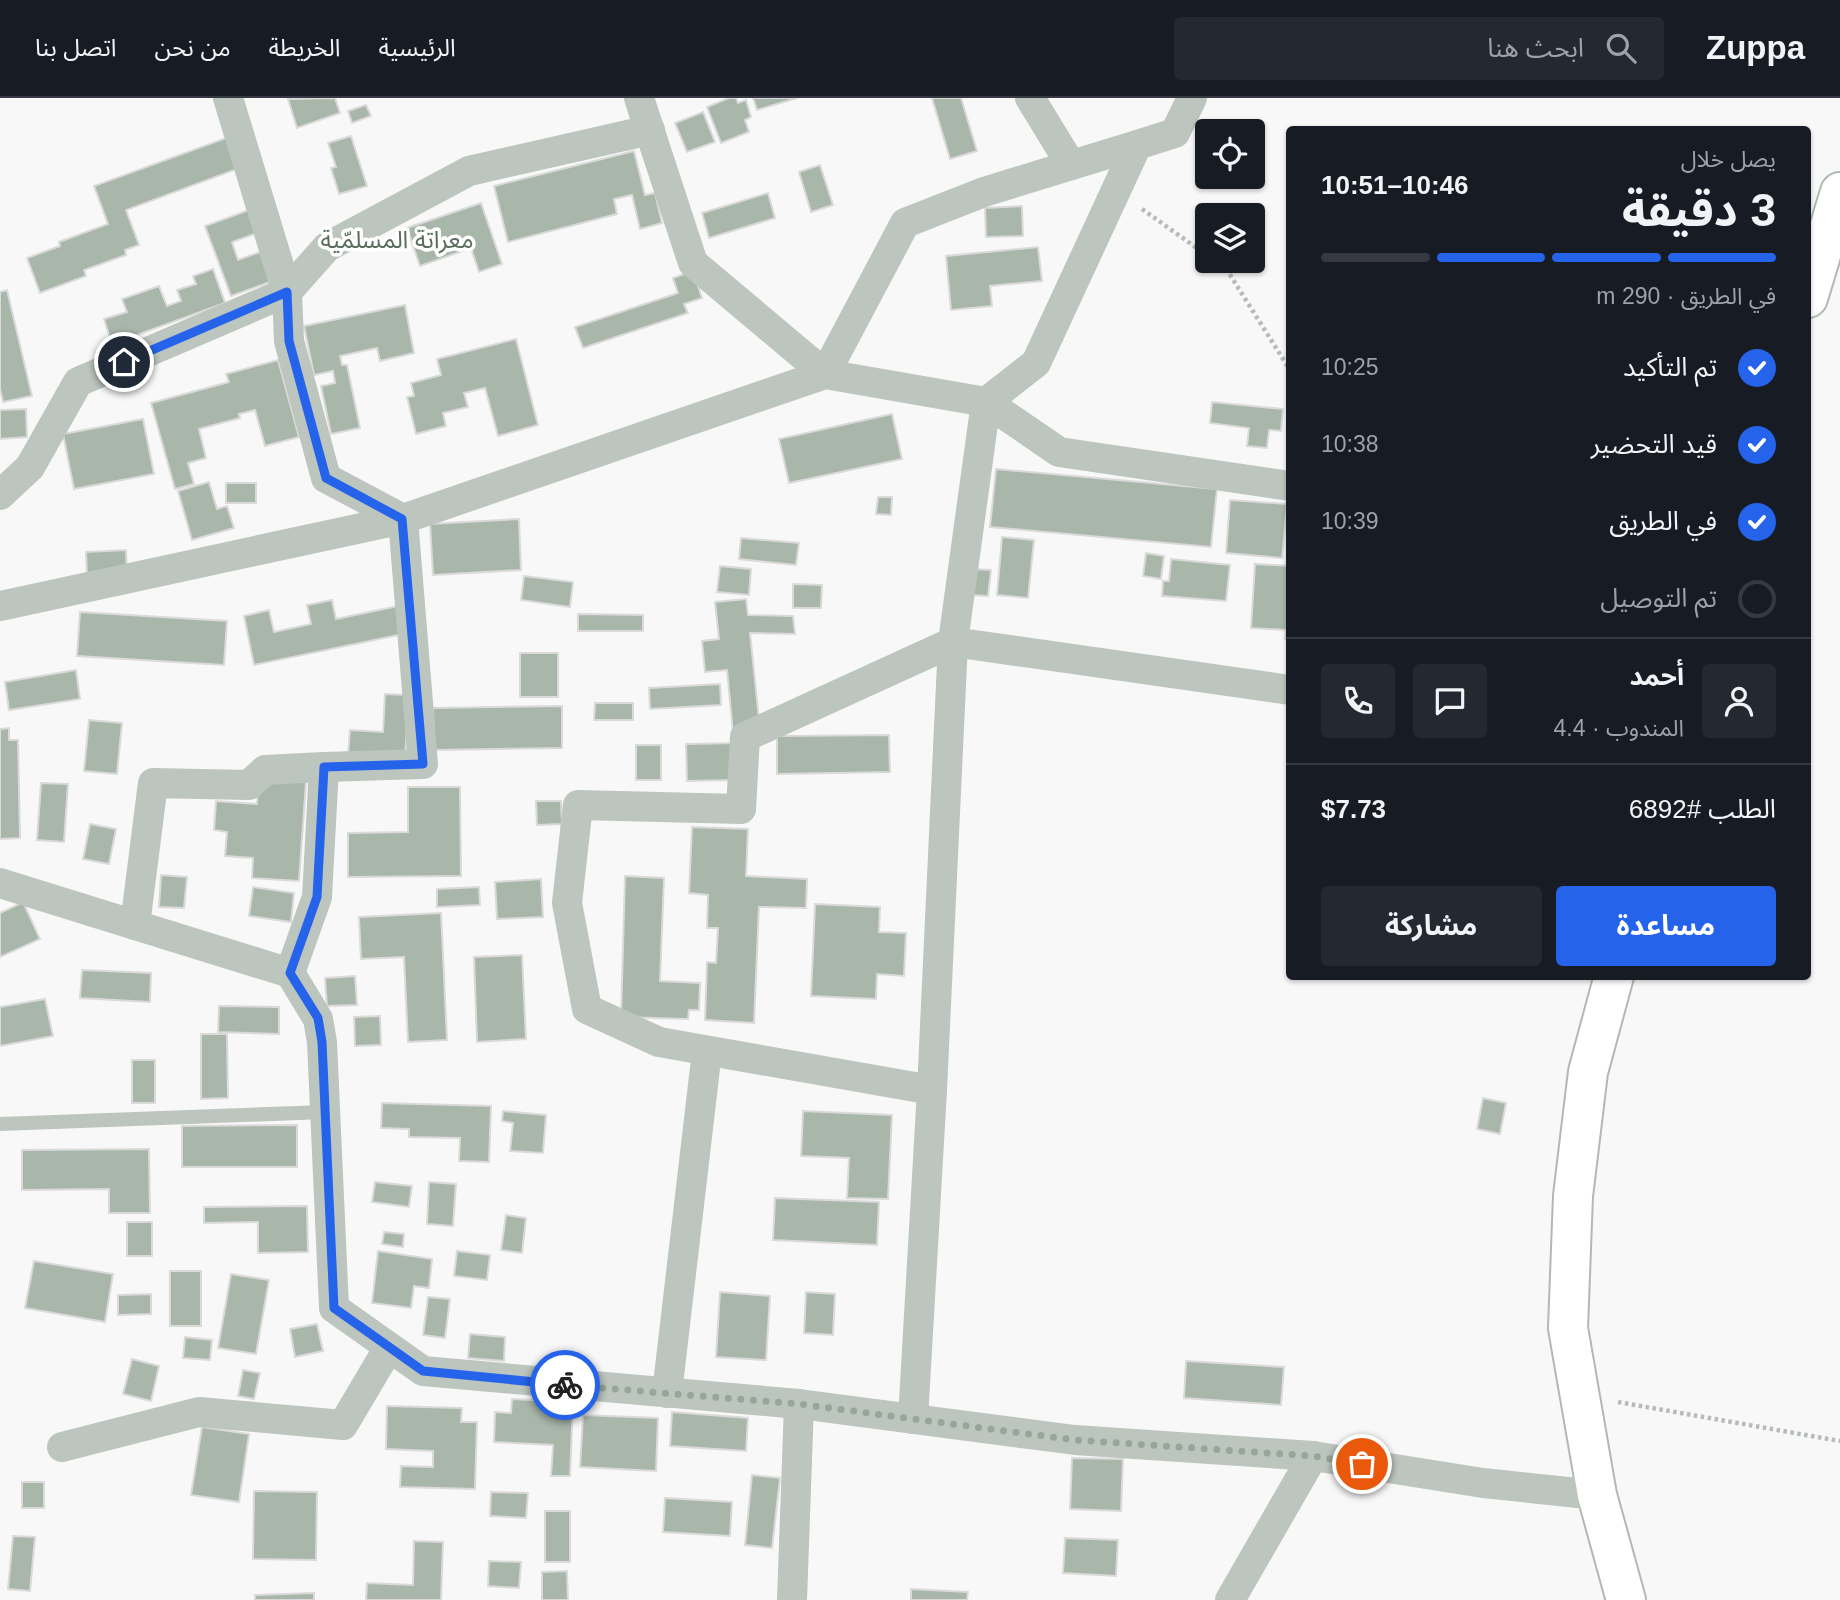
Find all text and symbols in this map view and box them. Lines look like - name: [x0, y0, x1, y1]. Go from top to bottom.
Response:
- search box: [1174, 17, 1664, 80]
- icon: search: [1602, 29, 1640, 67]
- text: Zuppa: [1706, 29, 1805, 66]
- text: ابحث هنا: [1487, 33, 1584, 63]
- text: اتصل بنا: [35, 34, 117, 61]
- text: من نحن: [155, 34, 231, 61]
- text: الخريطة: [269, 34, 341, 61]
- text: الرئيسية: [379, 34, 456, 61]
- map controls: [1195, 119, 1265, 273]
- button: locate: [1195, 119, 1265, 189]
- text: يصل خلال: [1681, 146, 1776, 172]
- text: 10:46–10:51: [1321, 170, 1468, 200]
- text: 3 دقيقة: [1622, 184, 1776, 236]
- button: layers: [1195, 203, 1265, 273]
- district label: معراتة المسلمّية: [320, 226, 474, 254]
- text: في الطريق · 290 m: [1596, 283, 1776, 309]
- pin: [94, 332, 154, 392]
- icon: home: [105, 343, 143, 381]
- icon: check: [1738, 349, 1776, 387]
- text: تم التأكيد: [1623, 352, 1717, 382]
- text: 10:25: [1321, 354, 1379, 380]
- icon: check: [1738, 426, 1776, 464]
- text: قيد التحضير: [1591, 429, 1717, 459]
- text: 10:38: [1321, 431, 1379, 457]
- icon: check: [1738, 503, 1776, 541]
- text: في الطريق: [1609, 506, 1717, 536]
- text: 10:39: [1321, 508, 1379, 534]
- text: تم التوصيل: [1600, 583, 1717, 613]
- text: أحمد: [1630, 661, 1684, 691]
- button: phone: [1321, 664, 1395, 738]
- button: chat: [1413, 664, 1487, 738]
- button: person: [1702, 664, 1776, 738]
- text: المندوب · 4.4: [1554, 715, 1684, 741]
- text: $7.73: [1321, 794, 1386, 824]
- text: الطلب #6892: [1629, 794, 1776, 824]
- button: مشاركة: [1321, 886, 1542, 966]
- button: مساعدة: [1556, 886, 1776, 966]
- courier: [530, 1350, 600, 1420]
- icon: bike: [546, 1366, 584, 1404]
- pin: [1332, 1434, 1392, 1494]
- icon: bag: [1343, 1445, 1381, 1483]

